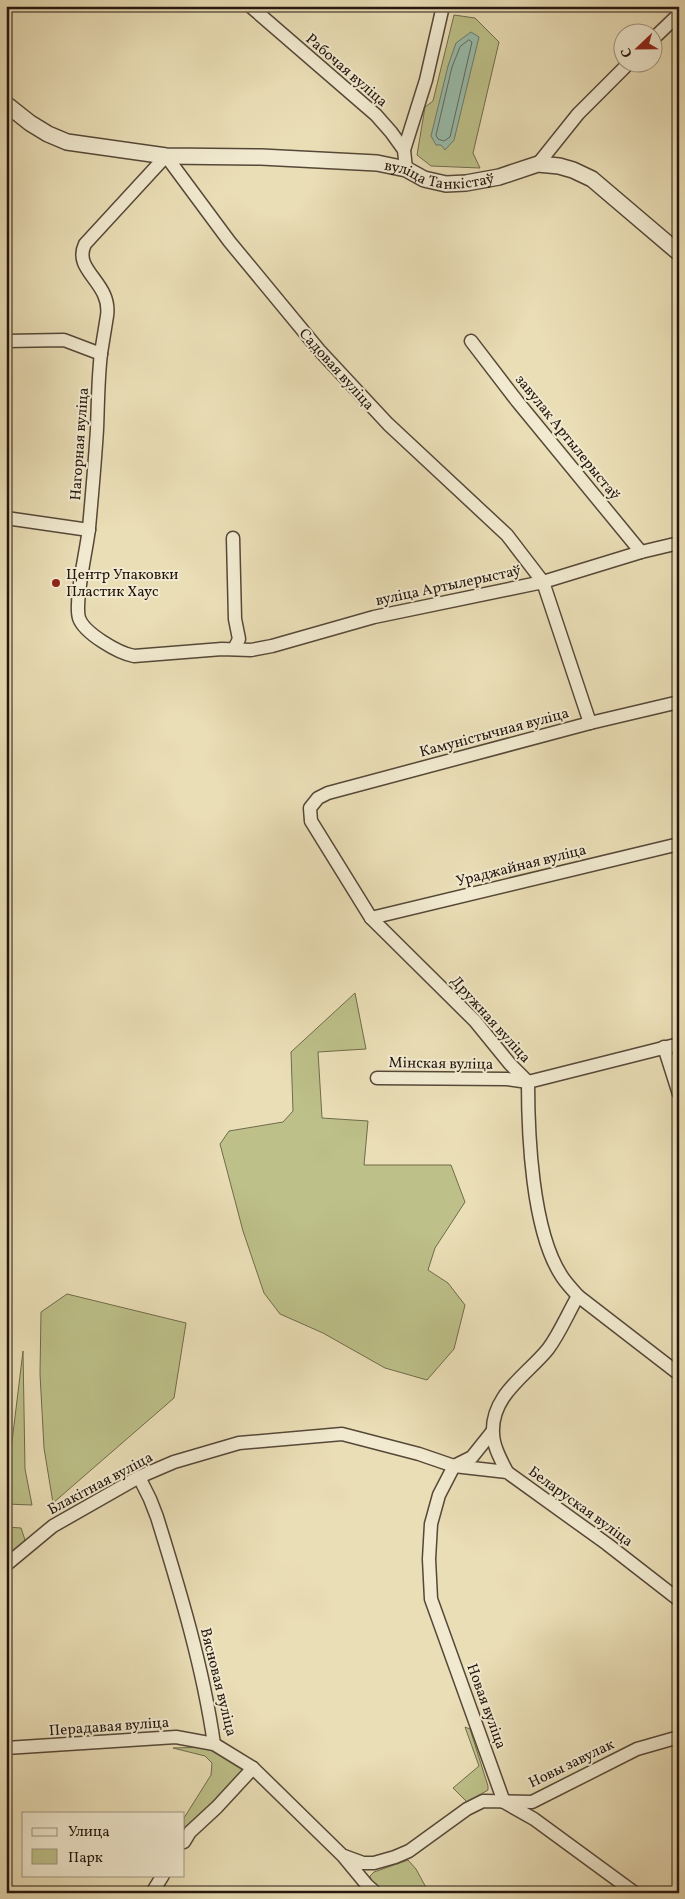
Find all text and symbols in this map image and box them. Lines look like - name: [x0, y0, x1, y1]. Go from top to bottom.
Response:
- north arrow: [612, 22, 662, 72]
- street label: Рабочая вуліца: [300, 30, 392, 113]
- text: С: [617, 45, 638, 60]
- street label: вуліца Танкістаў: [382, 156, 496, 196]
- street label: Садовая вуліца: [293, 324, 378, 416]
- street label: завулак Артылерыстаў: [510, 371, 624, 505]
- street label: Нагорная вуліца: [66, 387, 95, 501]
- street label: вуліца Артылерыстаў: [374, 561, 523, 612]
- place label: Центр Упаковки Пластик Хаус: [66, 565, 179, 603]
- marker: Центр Упаковки Пластик Хаус: [50, 577, 62, 589]
- street label: Камуністычная вуліца: [417, 703, 571, 764]
- street label: Ураджайная вуліца: [454, 840, 589, 893]
- street label: Дружная вуліца: [445, 972, 535, 1068]
- street label: Мінская вуліца: [388, 1053, 494, 1076]
- street label: Блакітная вуліца: [44, 1448, 157, 1521]
- street label: Беларуская вуліца: [523, 1462, 637, 1552]
- street label: Вясновая вуліца: [194, 1626, 241, 1739]
- street label: Новая вуліца: [460, 1661, 511, 1752]
- street label: Перадавая вуліца: [48, 1713, 170, 1742]
- street label: Новы завулак: [525, 1735, 618, 1794]
- legend: [22, 1812, 185, 1876]
- text: Улица: [68, 1822, 110, 1843]
- text: Парк: [68, 1848, 103, 1869]

